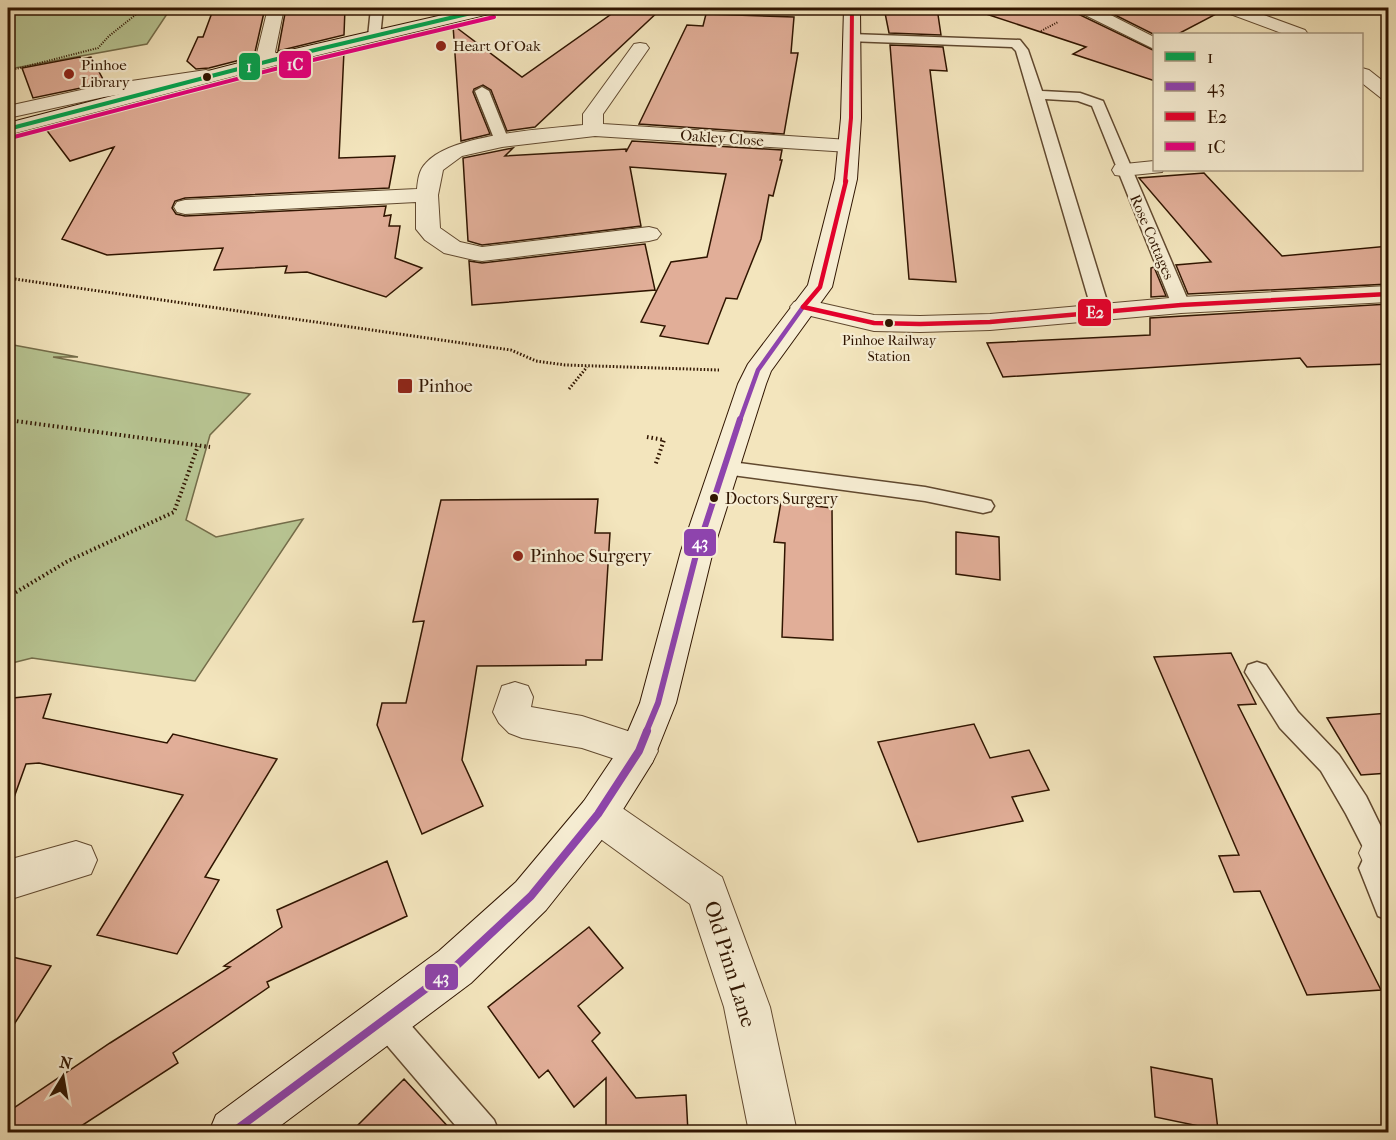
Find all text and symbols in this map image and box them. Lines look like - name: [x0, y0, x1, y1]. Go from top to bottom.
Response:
- legend: [1153, 33, 1363, 171]
- place label: Heart Of Oak: [453, 37, 541, 55]
- marker: Heart Of Oak: [434, 39, 448, 53]
- text: 1: [1207, 47, 1213, 68]
- line badge: 1C: [278, 50, 312, 79]
- line badge: 1: [238, 52, 261, 81]
- text: 1C: [287, 55, 303, 74]
- place label: Pinhoe Library: [81, 56, 131, 91]
- text: 1: [246, 57, 252, 76]
- marker: Pinhoe Library: [62, 67, 76, 81]
- unlabelled marker: [201, 71, 213, 83]
- text: 43: [1207, 77, 1225, 98]
- text: E2: [1207, 107, 1227, 128]
- street label: Oakley Close: [680, 126, 765, 150]
- text: 1C: [1207, 137, 1226, 158]
- street label: Rose Cottages: [1126, 192, 1178, 283]
- line badge: E2: [1077, 298, 1112, 327]
- text: E2: [1086, 303, 1104, 322]
- marker: Pinhoe Railway Station: [883, 317, 895, 329]
- place label: Pinhoe Railway Station: [842, 332, 937, 365]
- place label: Pinhoe: [418, 376, 473, 397]
- marker: Pinhoe: [396, 377, 414, 395]
- place label: Doctors Surgery: [725, 489, 839, 508]
- marker: Doctors Surgery: [708, 492, 720, 504]
- line badge: 43: [683, 528, 717, 557]
- text: 43: [691, 533, 708, 553]
- place label: Pinhoe Surgery: [530, 546, 653, 567]
- marker: Pinhoe Surgery: [511, 549, 525, 563]
- street label: Old Pinn Lane: [699, 898, 761, 1030]
- line badge: 43: [424, 963, 459, 991]
- text: 43: [432, 968, 449, 988]
- north arrow: [33, 1047, 93, 1107]
- text: N: [58, 1052, 74, 1073]

